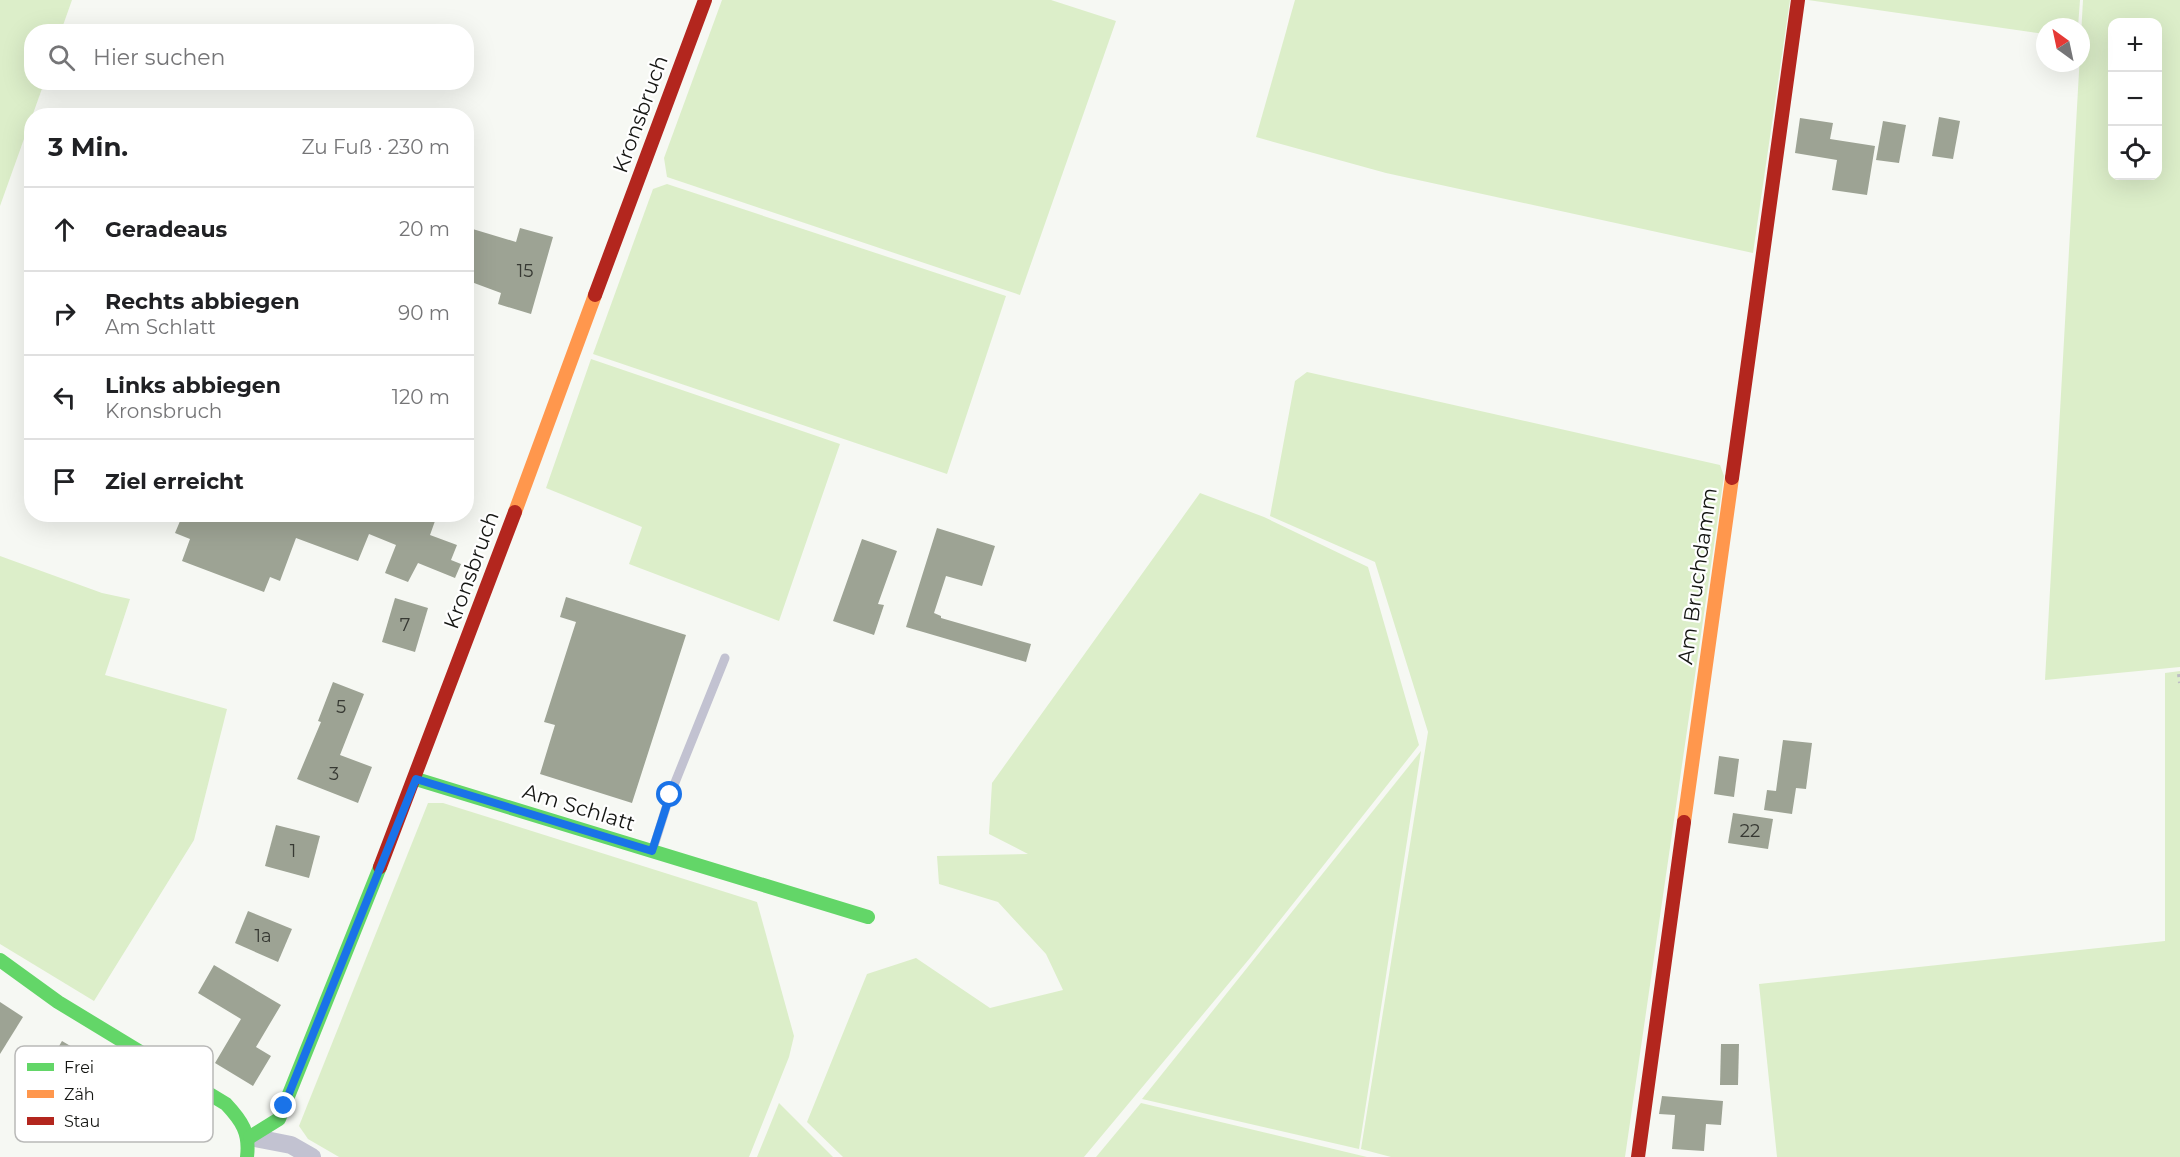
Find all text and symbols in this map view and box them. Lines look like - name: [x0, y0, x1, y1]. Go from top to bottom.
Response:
- north arrow: [2036, 18, 2090, 72]
- map controls: [2108, 18, 2162, 180]
- button: +: [2108, 18, 2162, 72]
- search box: [24, 24, 474, 90]
- icon: search: [45, 41, 78, 74]
- text: Hier suchen: [93, 44, 225, 71]
- street label: Kronsbruch: [607, 52, 673, 176]
- button: −: [2108, 72, 2162, 126]
- button: locate: [2108, 126, 2162, 180]
- text: 3 Min.: [48, 131, 128, 163]
- text: Zu Fuß · 230 m: [301, 135, 450, 159]
- icon: ahead: [48, 213, 81, 246]
- text: Geradeaus: [105, 216, 227, 243]
- text: 20 m: [399, 217, 450, 241]
- house number: 15: [517, 260, 533, 282]
- text: Rechts abbiegen: [105, 288, 300, 315]
- icon: right: [48, 297, 81, 330]
- text: 90 m: [398, 301, 450, 325]
- text: Am Schlatt: [105, 315, 216, 339]
- text: Links abbiegen: [105, 372, 281, 399]
- icon: left: [48, 381, 81, 414]
- text: 120 m: [392, 385, 450, 409]
- text: Kronsbruch: [105, 399, 222, 423]
- icon: arrive: [48, 465, 81, 498]
- text: Ziel erreicht: [105, 468, 244, 495]
- street label: Am Bruchdamm: [1672, 486, 1722, 666]
- street label: Kronsbruch: [438, 508, 504, 632]
- house number: 7: [400, 614, 410, 636]
- house number: 5: [336, 696, 346, 718]
- house number: 3: [329, 763, 339, 785]
- street label: Am Schlatt: [520, 778, 638, 836]
- route start: [656, 781, 682, 807]
- house number: 22: [1740, 820, 1760, 842]
- house number: 1: [290, 840, 296, 862]
- house number: 1a: [254, 925, 272, 947]
- legend: [15, 1046, 213, 1142]
- text: Frei: [64, 1058, 94, 1077]
- text: Zäh: [64, 1085, 95, 1104]
- route end: [270, 1092, 296, 1118]
- text: Stau: [64, 1112, 100, 1131]

